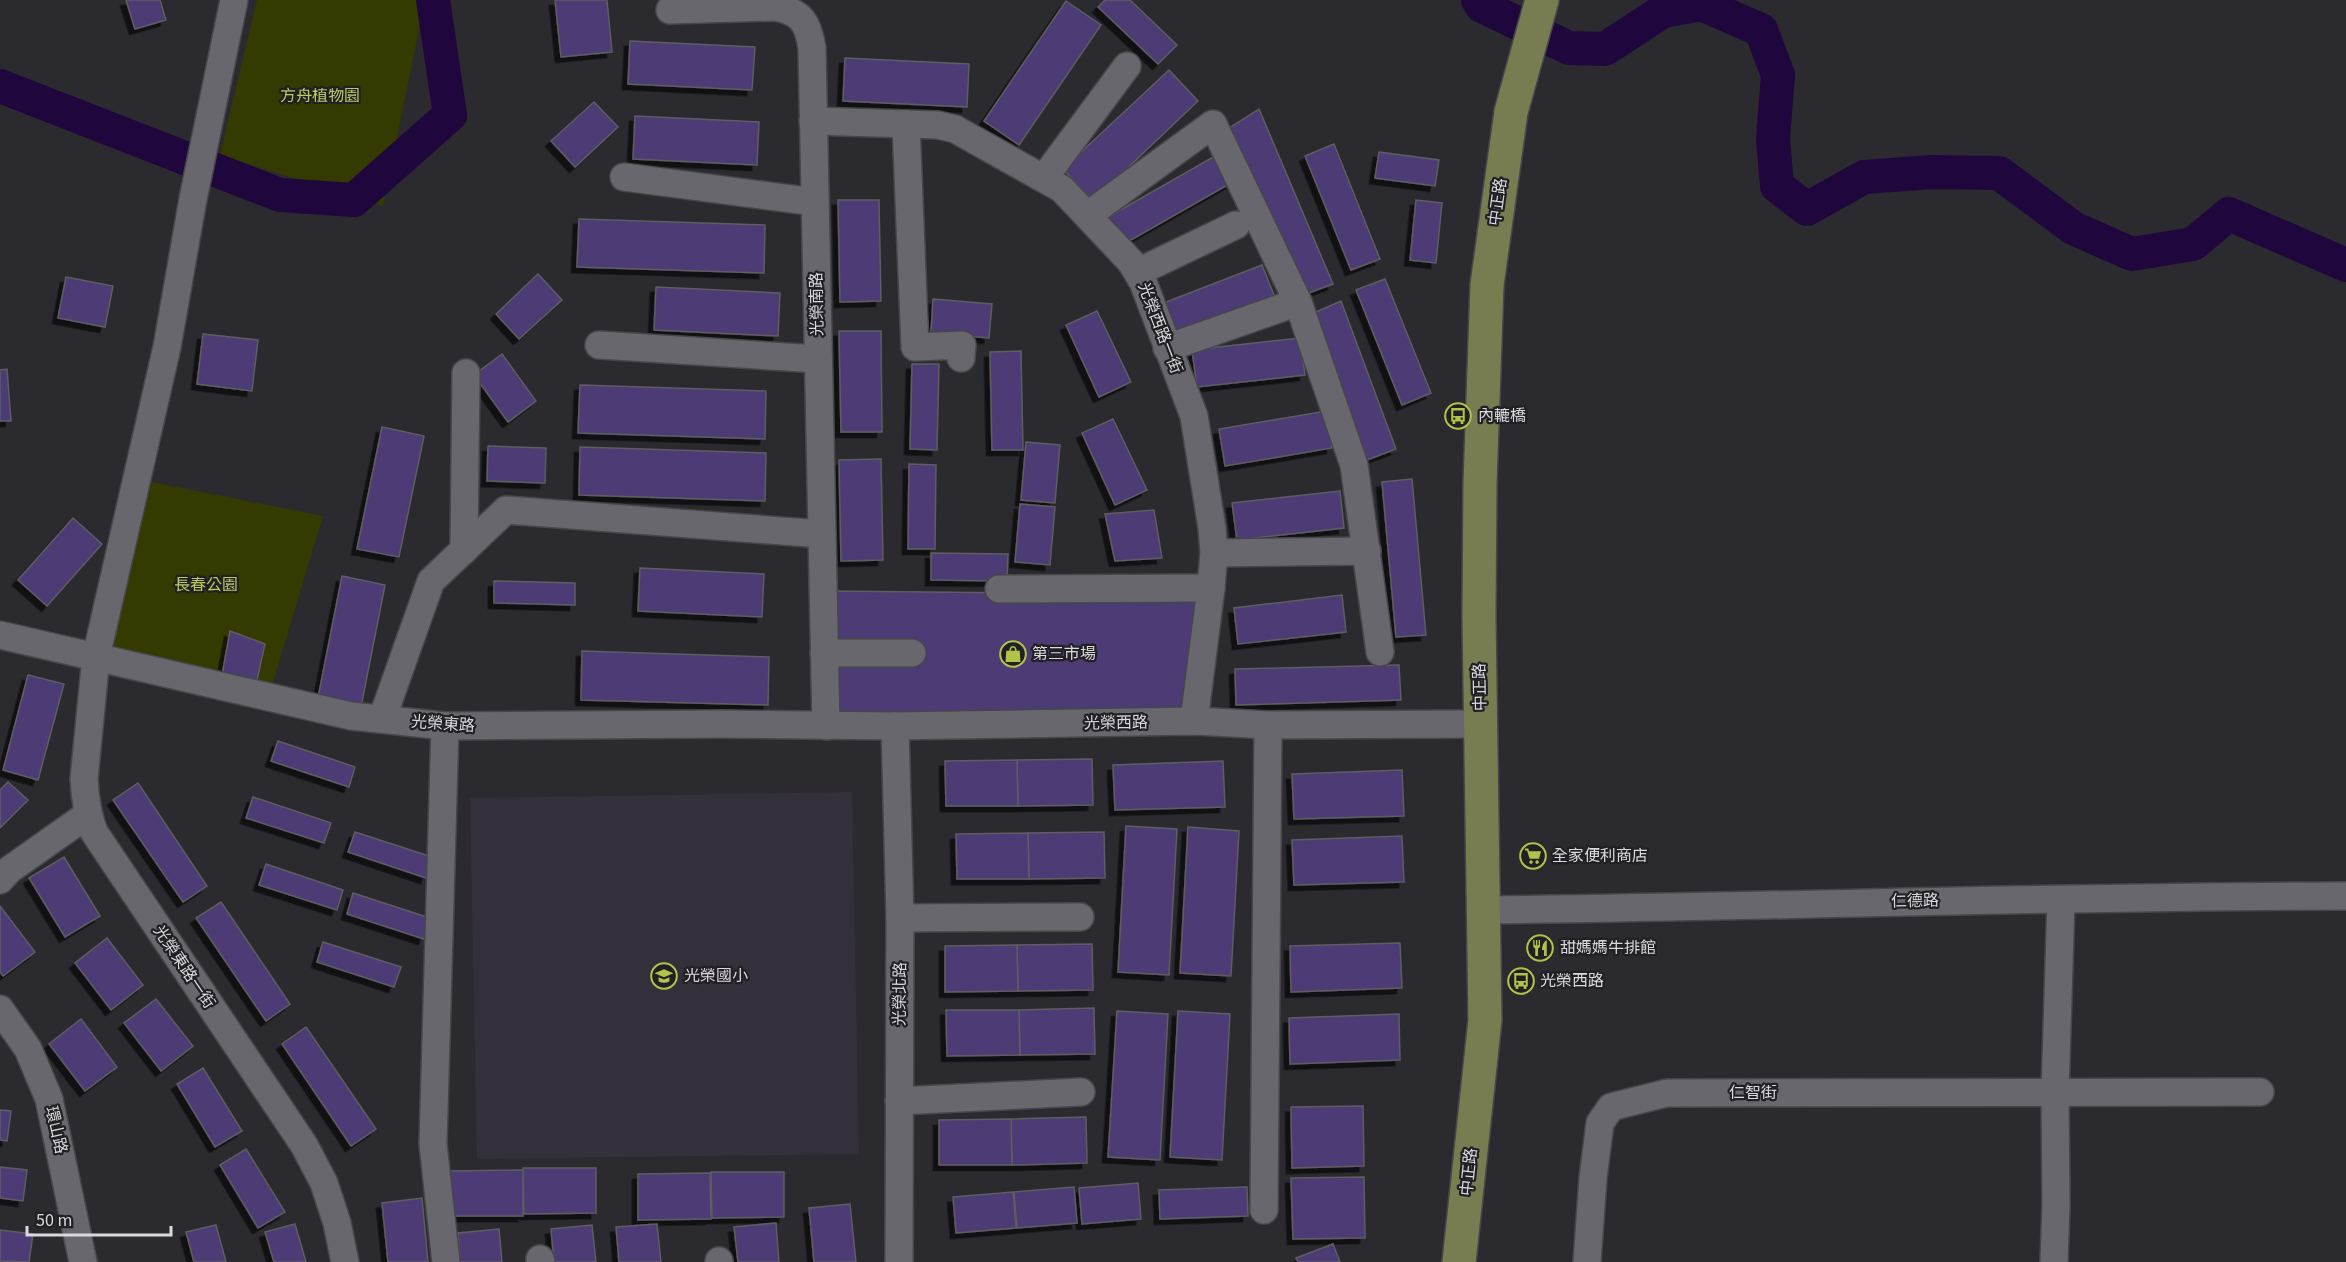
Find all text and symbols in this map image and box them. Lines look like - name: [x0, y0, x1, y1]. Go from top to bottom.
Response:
- park label: 方舟植物園: [280, 85, 360, 107]
- street label: 中正路: [1484, 177, 1512, 227]
- street label: 光榮南路: [805, 272, 829, 336]
- street label: 光榮西路一街: [1133, 279, 1187, 377]
- bus stop icon: 內轆橋: [1443, 401, 1473, 431]
- place label: 內轆橋: [1478, 405, 1526, 427]
- park label: 長春公園: [174, 574, 238, 596]
- shop icon: 第三市場: [998, 639, 1028, 669]
- place label: 第三市場: [1032, 643, 1096, 665]
- street label: 中正路: [1469, 663, 1491, 711]
- street label: 光榮東路: [410, 711, 476, 737]
- street label: 光榮西路: [1084, 711, 1148, 735]
- supermarket icon: 全家便利商店: [1518, 841, 1548, 871]
- place label: 全家便利商店: [1552, 845, 1648, 867]
- street label: 仁德路: [1891, 890, 1939, 912]
- street label: 光榮東路一街: [148, 921, 220, 1013]
- restaurant icon: 甜媽媽牛排館: [1525, 933, 1555, 963]
- place label: 甜媽媽牛排館: [1560, 937, 1656, 959]
- school or university icon: 光榮國小: [649, 961, 679, 991]
- street label: 光榮北路: [888, 962, 912, 1026]
- place label: 光榮國小: [684, 965, 748, 987]
- bus stop icon: 光榮西路: [1506, 966, 1536, 996]
- place label: 光榮西路: [1540, 970, 1604, 992]
- street label: 仁智街: [1729, 1082, 1777, 1104]
- street label: 環山路: [40, 1104, 72, 1156]
- street label: 中正路: [1456, 1147, 1482, 1197]
- scale bar: [27, 1199, 171, 1237]
- text: 50 m: [36, 1208, 72, 1233]

